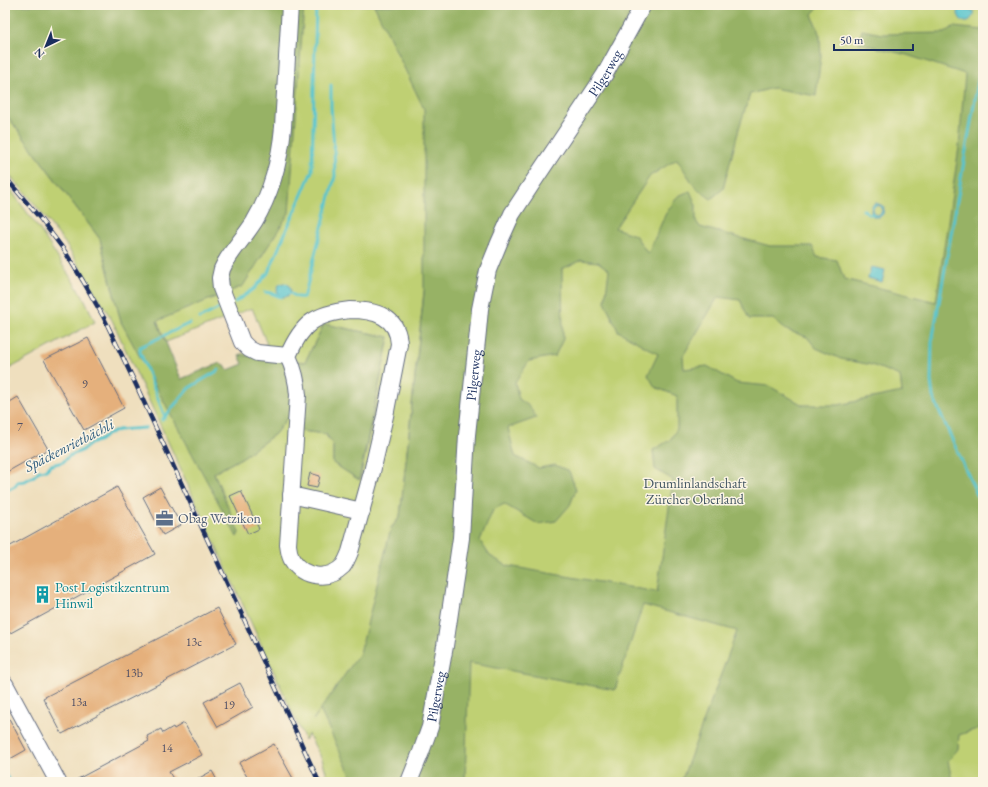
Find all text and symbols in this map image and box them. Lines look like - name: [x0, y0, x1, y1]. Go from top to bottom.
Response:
- north arrow: [26, 26, 66, 66]
- scale bar: [834, 26, 913, 52]
- text: 50 m: [840, 32, 864, 48]
- text: N: [31, 45, 47, 61]
- street label: Pilgerweg: [584, 45, 626, 100]
- street label: Pilgerweg: [462, 347, 485, 402]
- house number: 9: [82, 376, 88, 392]
- water label: Späckenrietbächli: [20, 414, 118, 476]
- house number: 7: [17, 419, 23, 435]
- park label: Drumlinlandschaft Zürcher Oberland: [644, 474, 747, 508]
- office icon: Obag Wetzikon: [155, 508, 175, 528]
- place label: Obag Wetzikon: [178, 509, 262, 527]
- place label: Post Logistikzentrum Hinwil: [55, 578, 170, 612]
- building icon: Post Logistikzentrum Hinwil: [32, 585, 52, 605]
- house number: 13c: [186, 634, 202, 650]
- house number: 13b: [125, 665, 143, 681]
- street label: Pilgerweg: [422, 668, 449, 723]
- house number: 13a: [71, 694, 87, 710]
- house number: 19: [223, 697, 235, 713]
- house number: 14: [161, 740, 173, 756]

